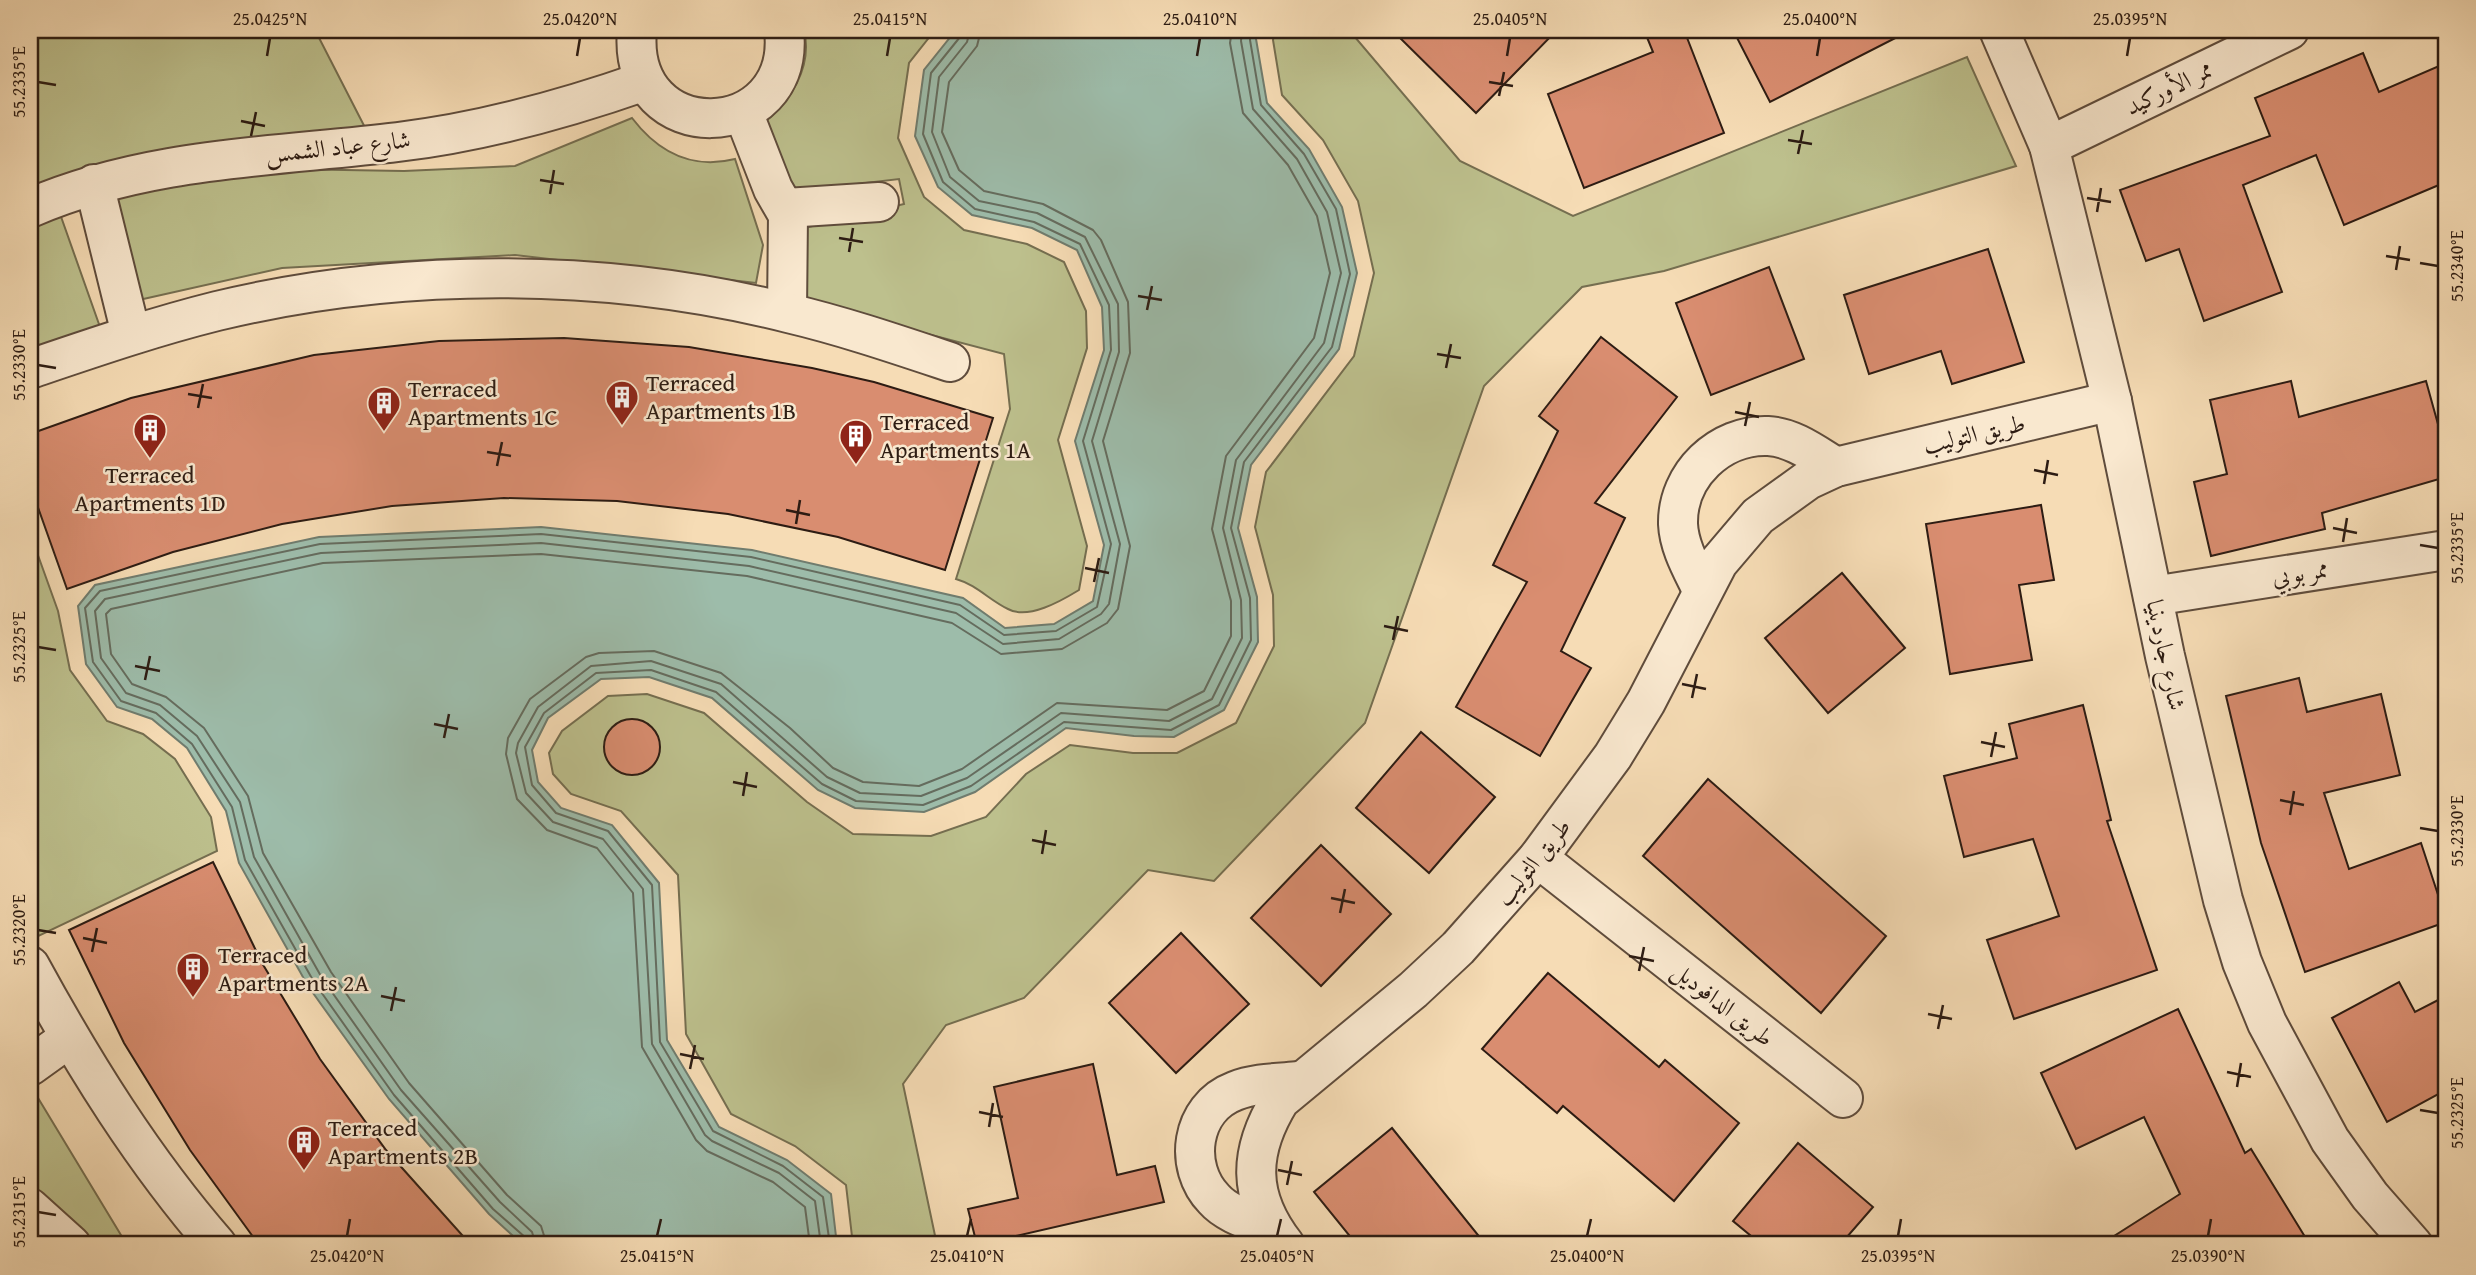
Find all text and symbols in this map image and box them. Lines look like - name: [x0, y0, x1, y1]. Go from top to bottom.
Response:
- text: 25.0425°N: [233, 5, 308, 32]
- text: 25.0420°N: [543, 5, 618, 32]
- text: 25.0415°N: [853, 5, 928, 32]
- text: 25.0410°N: [1163, 5, 1238, 32]
- text: 25.0405°N: [1473, 5, 1548, 32]
- text: 25.0400°N: [1783, 5, 1858, 32]
- text: 25.0395°N: [2093, 5, 2168, 32]
- text: 55.2335°E: [5, 46, 32, 118]
- street label: ممر الأوركيد: [2119, 51, 2219, 124]
- street label: شارع عباد الشمس: [264, 121, 413, 175]
- text: 55.2340°E: [2443, 230, 2470, 302]
- text: 55.2330°E: [5, 329, 32, 401]
- place label: Terraced Apartments 1B: [646, 365, 796, 428]
- place label: Terraced Apartments 1C: [408, 371, 557, 434]
- building icon: Terraced Apartments 1B: [603, 378, 641, 427]
- building icon: Terraced Apartments 1C: [365, 384, 403, 433]
- place label: Terraced Apartments 1A: [880, 404, 1031, 467]
- street label: طريق التوليب: [1919, 405, 2028, 462]
- building icon: Terraced Apartments 1D: [131, 411, 169, 460]
- building icon: Terraced Apartments 1A: [837, 417, 875, 466]
- place label: Terraced Apartments 1D: [75, 457, 225, 520]
- text: 55.2335°E: [2443, 512, 2470, 584]
- street label: ممر بوبي: [2269, 551, 2331, 596]
- street label: شارع جاردينيا: [2135, 596, 2195, 714]
- text: 55.2325°E: [5, 611, 32, 683]
- text: 55.2330°E: [2443, 795, 2470, 867]
- street label: طريق التوليب: [1486, 810, 1579, 913]
- text: 55.2320°E: [5, 894, 32, 966]
- place label: Terraced Apartments 2A: [218, 937, 369, 1000]
- building icon: Terraced Apartments 2A: [174, 950, 212, 999]
- street label: طريق الدافوديل: [1665, 953, 1782, 1055]
- text: 55.2325°E: [2443, 1077, 2470, 1149]
- place label: Terraced Apartments 2B: [328, 1110, 478, 1173]
- building icon: Terraced Apartments 2B: [285, 1123, 323, 1172]
- text: 55.2315°E: [5, 1176, 32, 1248]
- text: 25.0420°N: [310, 1242, 385, 1269]
- text: 25.0415°N: [620, 1242, 695, 1269]
- text: 25.0410°N: [930, 1242, 1005, 1269]
- text: 25.0405°N: [1240, 1242, 1315, 1269]
- text: 25.0400°N: [1550, 1242, 1625, 1269]
- text: 25.0395°N: [1861, 1242, 1936, 1269]
- text: 25.0390°N: [2171, 1242, 2246, 1269]

